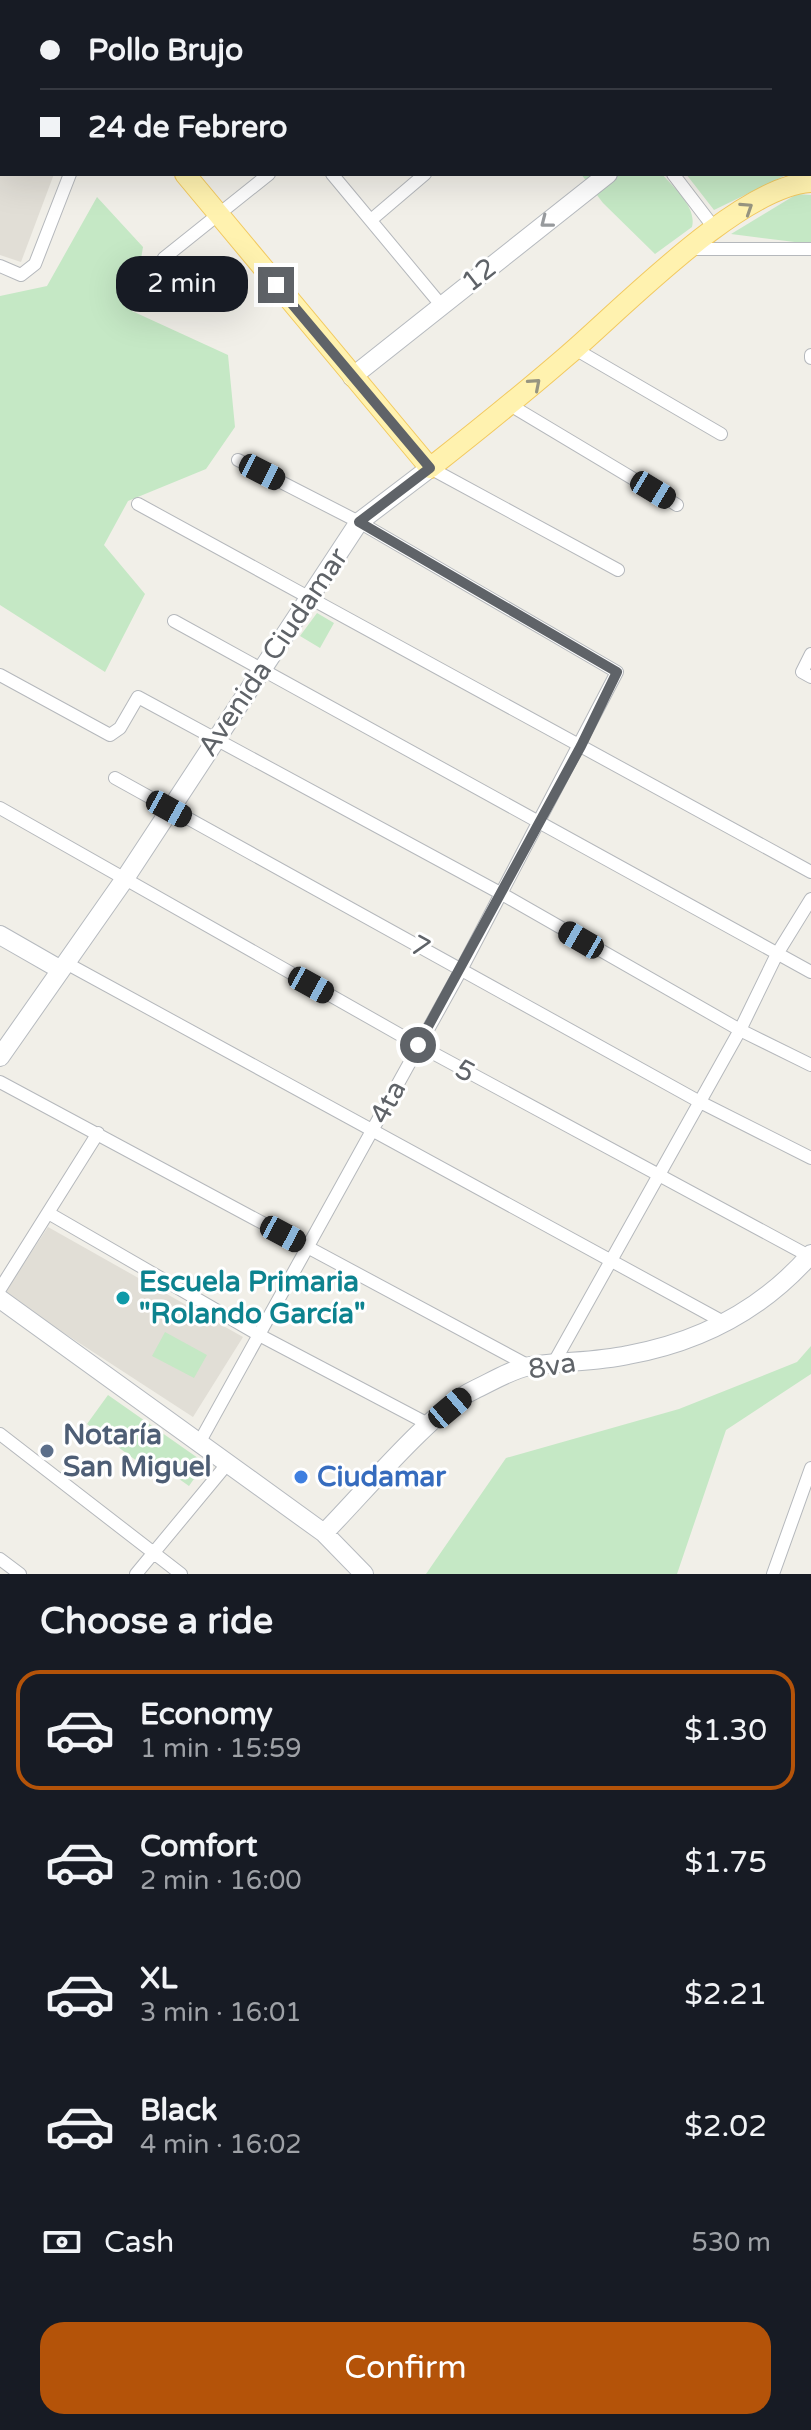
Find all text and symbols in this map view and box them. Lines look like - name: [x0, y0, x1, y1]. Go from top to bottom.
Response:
- text: Pollo Brujo: [88, 32, 243, 69]
- text: 24 de Febrero: [88, 109, 287, 146]
- one-way arrow: [738, 203, 753, 218]
- one-way arrow: [540, 213, 555, 227]
- street label: 12: [455, 251, 503, 299]
- callout: 2 min: [116, 257, 248, 313]
- route end: [258, 267, 294, 303]
- text: 2 min: [147, 268, 217, 299]
- one-way arrow: [525, 379, 540, 394]
- car: [235, 450, 289, 494]
- car: [626, 467, 680, 513]
- street label: Avenida Ciudamar: [191, 541, 356, 763]
- car: [142, 787, 196, 831]
- car: [554, 918, 608, 962]
- street label: 7: [404, 928, 436, 966]
- car: [284, 963, 338, 1007]
- route start: [400, 1027, 436, 1063]
- street label: 5: [449, 1052, 481, 1090]
- street label: 4ta: [363, 1075, 413, 1129]
- car: [256, 1212, 310, 1256]
- place label: Escuela Primaria "Rolando García": [139, 1265, 366, 1331]
- marker: Escuela Primaria "Rolando García": [114, 1289, 132, 1307]
- street label: 8va: [526, 1345, 578, 1387]
- car: [424, 1383, 476, 1433]
- place label: Notaría San Miguel: [63, 1418, 212, 1484]
- marker: Notaría San Miguel: [38, 1442, 56, 1460]
- place label: Ciudamar: [317, 1460, 447, 1494]
- marker: Ciudamar: [292, 1468, 310, 1486]
- text: Choose a ride: [40, 1600, 273, 1643]
- icon: car: [44, 1694, 116, 1766]
- text: Economy: [140, 1696, 273, 1733]
- text: $1.30: [684, 1712, 767, 1749]
- text: 1 min · 15:59: [140, 1733, 302, 1764]
- icon: car: [44, 1826, 116, 1898]
- text: Comfort: [140, 1828, 258, 1865]
- text: $1.75: [685, 1844, 767, 1881]
- text: 2 min · 16:00: [140, 1865, 302, 1896]
- icon: car: [44, 1958, 116, 2030]
- text: XL: [140, 1960, 177, 1997]
- text: $2.21: [684, 1976, 767, 2013]
- text: 3 min · 16:01: [140, 1997, 302, 2028]
- icon: car: [44, 2090, 116, 2162]
- text: Black: [140, 2092, 217, 2129]
- text: $2.02: [684, 2108, 767, 2145]
- text: 4 min · 16:02: [140, 2129, 302, 2160]
- icon: cash: [40, 2220, 84, 2264]
- text: Cash: [104, 2224, 174, 2261]
- text: 530 m: [691, 2227, 771, 2258]
- button: Confirm: [40, 2322, 771, 2414]

